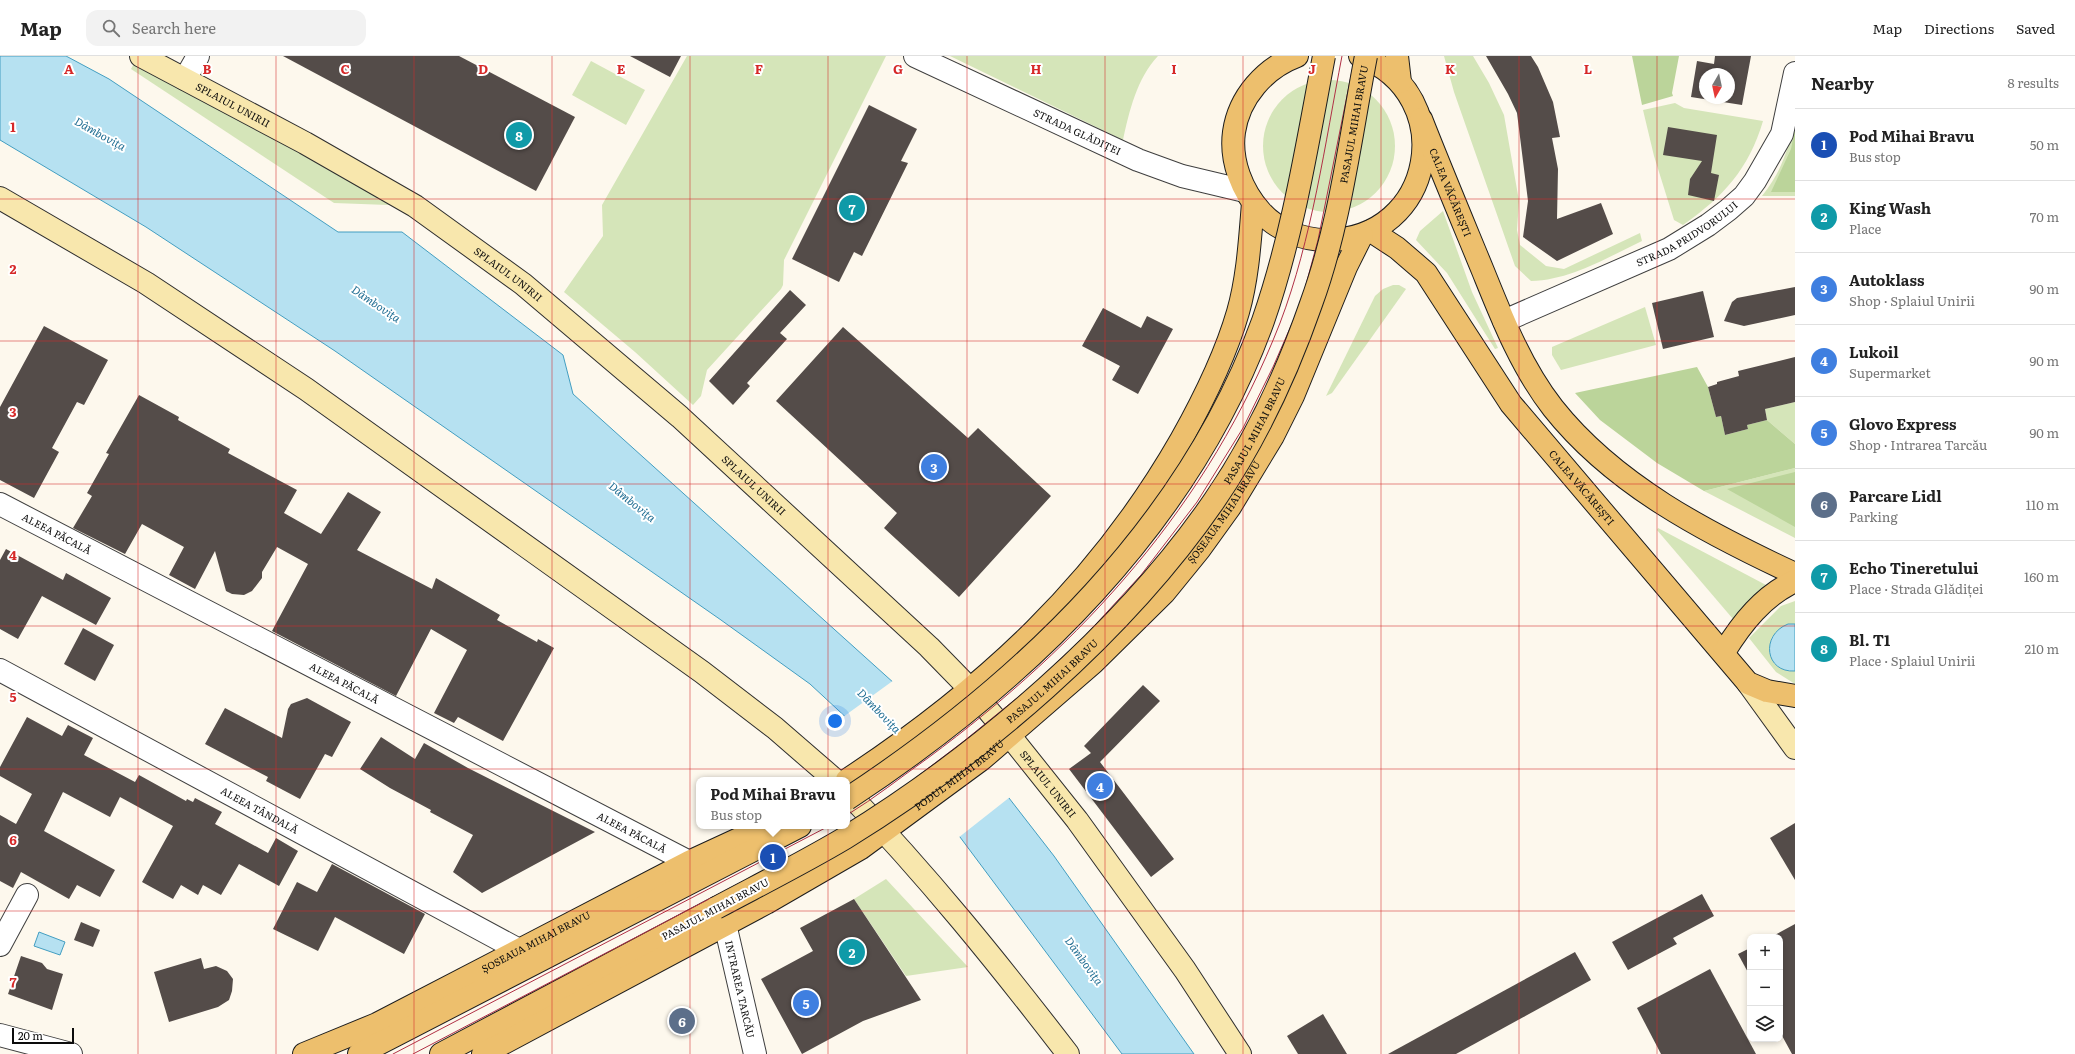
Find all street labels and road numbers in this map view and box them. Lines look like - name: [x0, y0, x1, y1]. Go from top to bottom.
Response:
- street label: PASAJUL MIHAI BRAVU: [1335, 64, 1371, 184]
- street label: SPLAIUL UNIRII: [193, 78, 273, 130]
- street label: STRADA GLĂDIȚEI: [1031, 104, 1124, 158]
- street label: CALEA VĂCĂREȘTI: [1426, 146, 1476, 239]
- street label: STRADA PRIDVORULUI: [1633, 197, 1740, 270]
- street label: SPLAIUL UNIRII: [471, 243, 546, 305]
- street label: PASAJUL MIHAI BRAVU: [1219, 374, 1288, 487]
- street label: CALEA VĂCĂREȘTI: [1546, 446, 1619, 528]
- street label: SPLAIUL UNIRII: [719, 451, 790, 518]
- street label: ȘOSEAUA MIHAI BRAVU: [1183, 458, 1263, 566]
- street label: ALEEA PĂCALĂ: [20, 509, 95, 558]
- street label: PASAJUL MIHAI BRAVU: [1002, 635, 1101, 726]
- street label: ALEEA PĂCALĂ: [307, 658, 382, 707]
- street label: PODUL MIHAI BRAVU: [911, 735, 1007, 813]
- street label: SPLAIUL UNIRII: [1017, 747, 1080, 820]
- street label: ALEEA TÂNDALĂ: [218, 783, 302, 837]
- street label: ALEEA PĂCALĂ: [595, 808, 670, 856]
- street label: PASAJUL MIHAI BRAVU: [658, 874, 771, 943]
- street label: ȘOSEAUA MIHAI BRAVU: [479, 907, 593, 976]
- street label: INTRAREA TARCĂU: [722, 939, 759, 1039]

